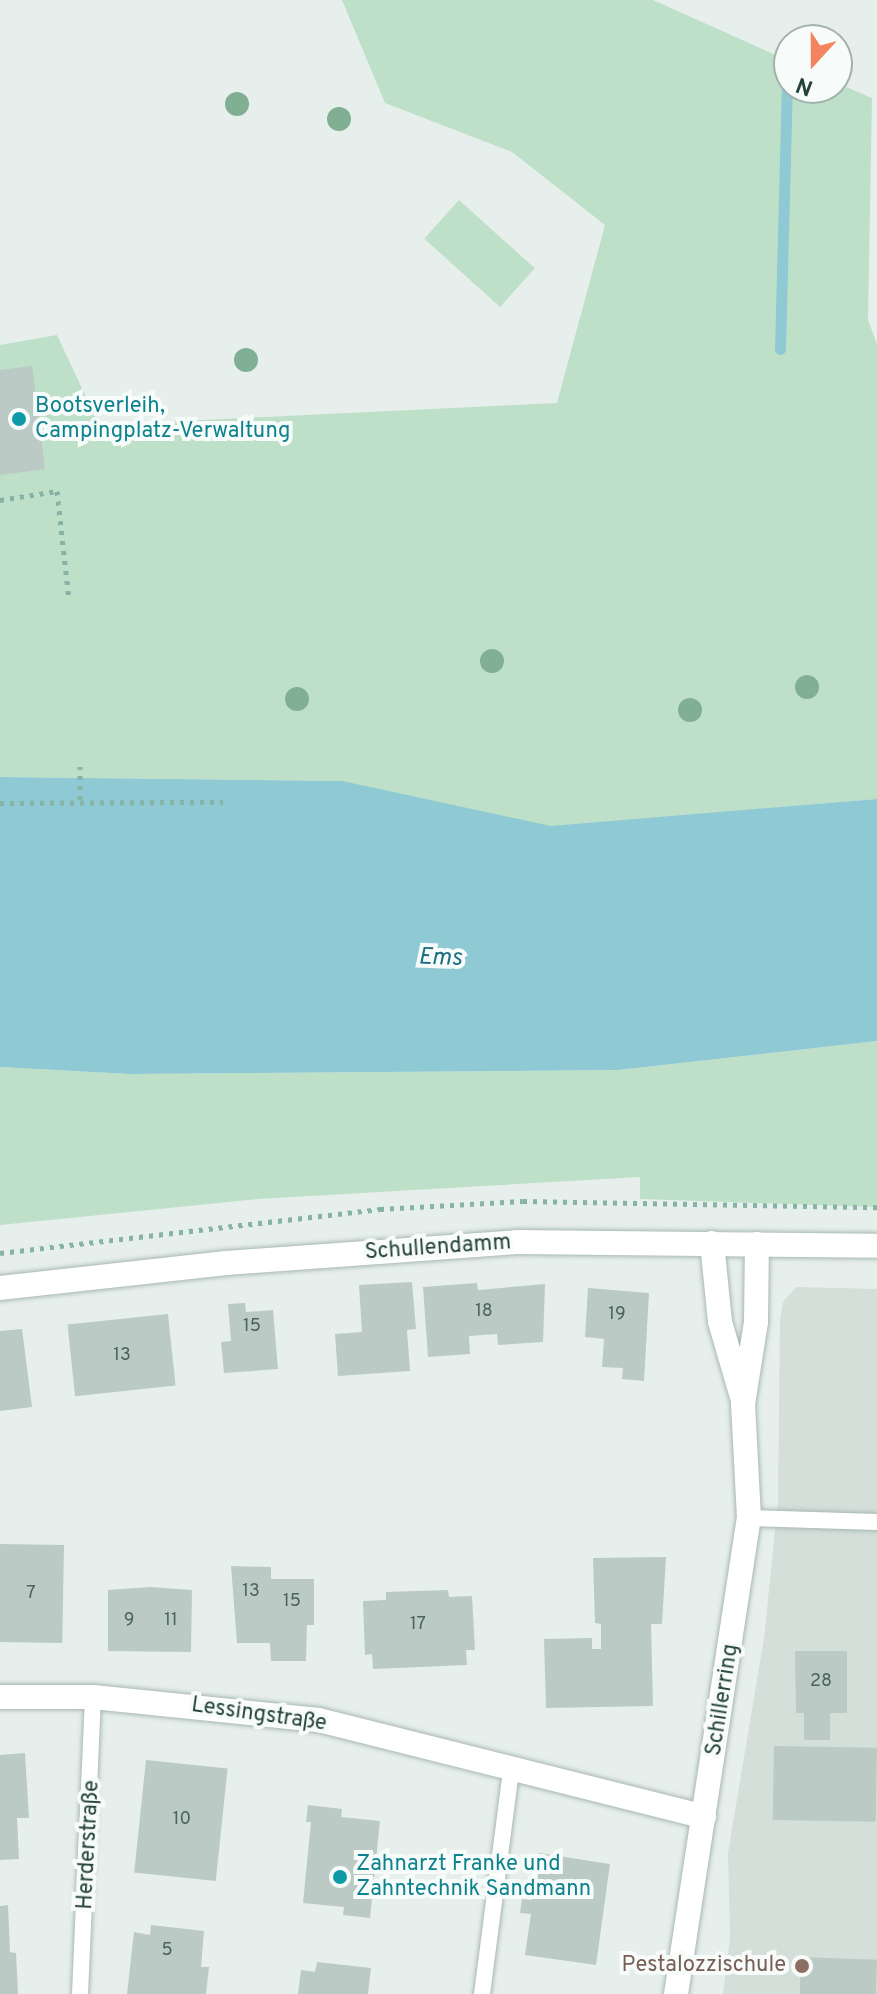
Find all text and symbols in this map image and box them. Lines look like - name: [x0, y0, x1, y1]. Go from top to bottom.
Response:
- north arrow: [773, 24, 853, 104]
- text: N: [793, 70, 817, 100]
- place label: Bootsverleih, Campingplatz-Verwaltung: [35, 393, 291, 444]
- marker: Bootsverleih, Campingplatz-Verwaltung: [10, 410, 28, 428]
- water label: Ems: [418, 944, 462, 974]
- street label: Schullendamm: [364, 1230, 512, 1266]
- house number: 18: [475, 1301, 493, 1323]
- house number: 19: [608, 1304, 626, 1326]
- house number: 15: [243, 1316, 261, 1338]
- house number: 13: [113, 1345, 131, 1367]
- house number: 13: [242, 1581, 260, 1603]
- house number: 7: [26, 1583, 36, 1605]
- house number: 15: [283, 1591, 301, 1613]
- house number: 9: [124, 1610, 134, 1632]
- house number: 11: [164, 1610, 178, 1632]
- house number: 17: [410, 1614, 426, 1636]
- street label: Schillerring: [701, 1642, 745, 1758]
- house number: 28: [810, 1671, 832, 1693]
- street label: Lessingstraße: [190, 1692, 328, 1738]
- street label: Herderstraße: [72, 1780, 106, 1910]
- house number: 10: [173, 1809, 191, 1831]
- place label: Zahnarzt Franke und Zahntechnik Sandmann: [356, 1851, 591, 1902]
- marker: Zahnarzt Franke und Zahntechnik Sandmann: [331, 1868, 349, 1886]
- house number: 5: [161, 1940, 173, 1962]
- place label: Pestalozzischule: [622, 1953, 786, 1979]
- marker: Pestalozzischule: [793, 1957, 811, 1975]

